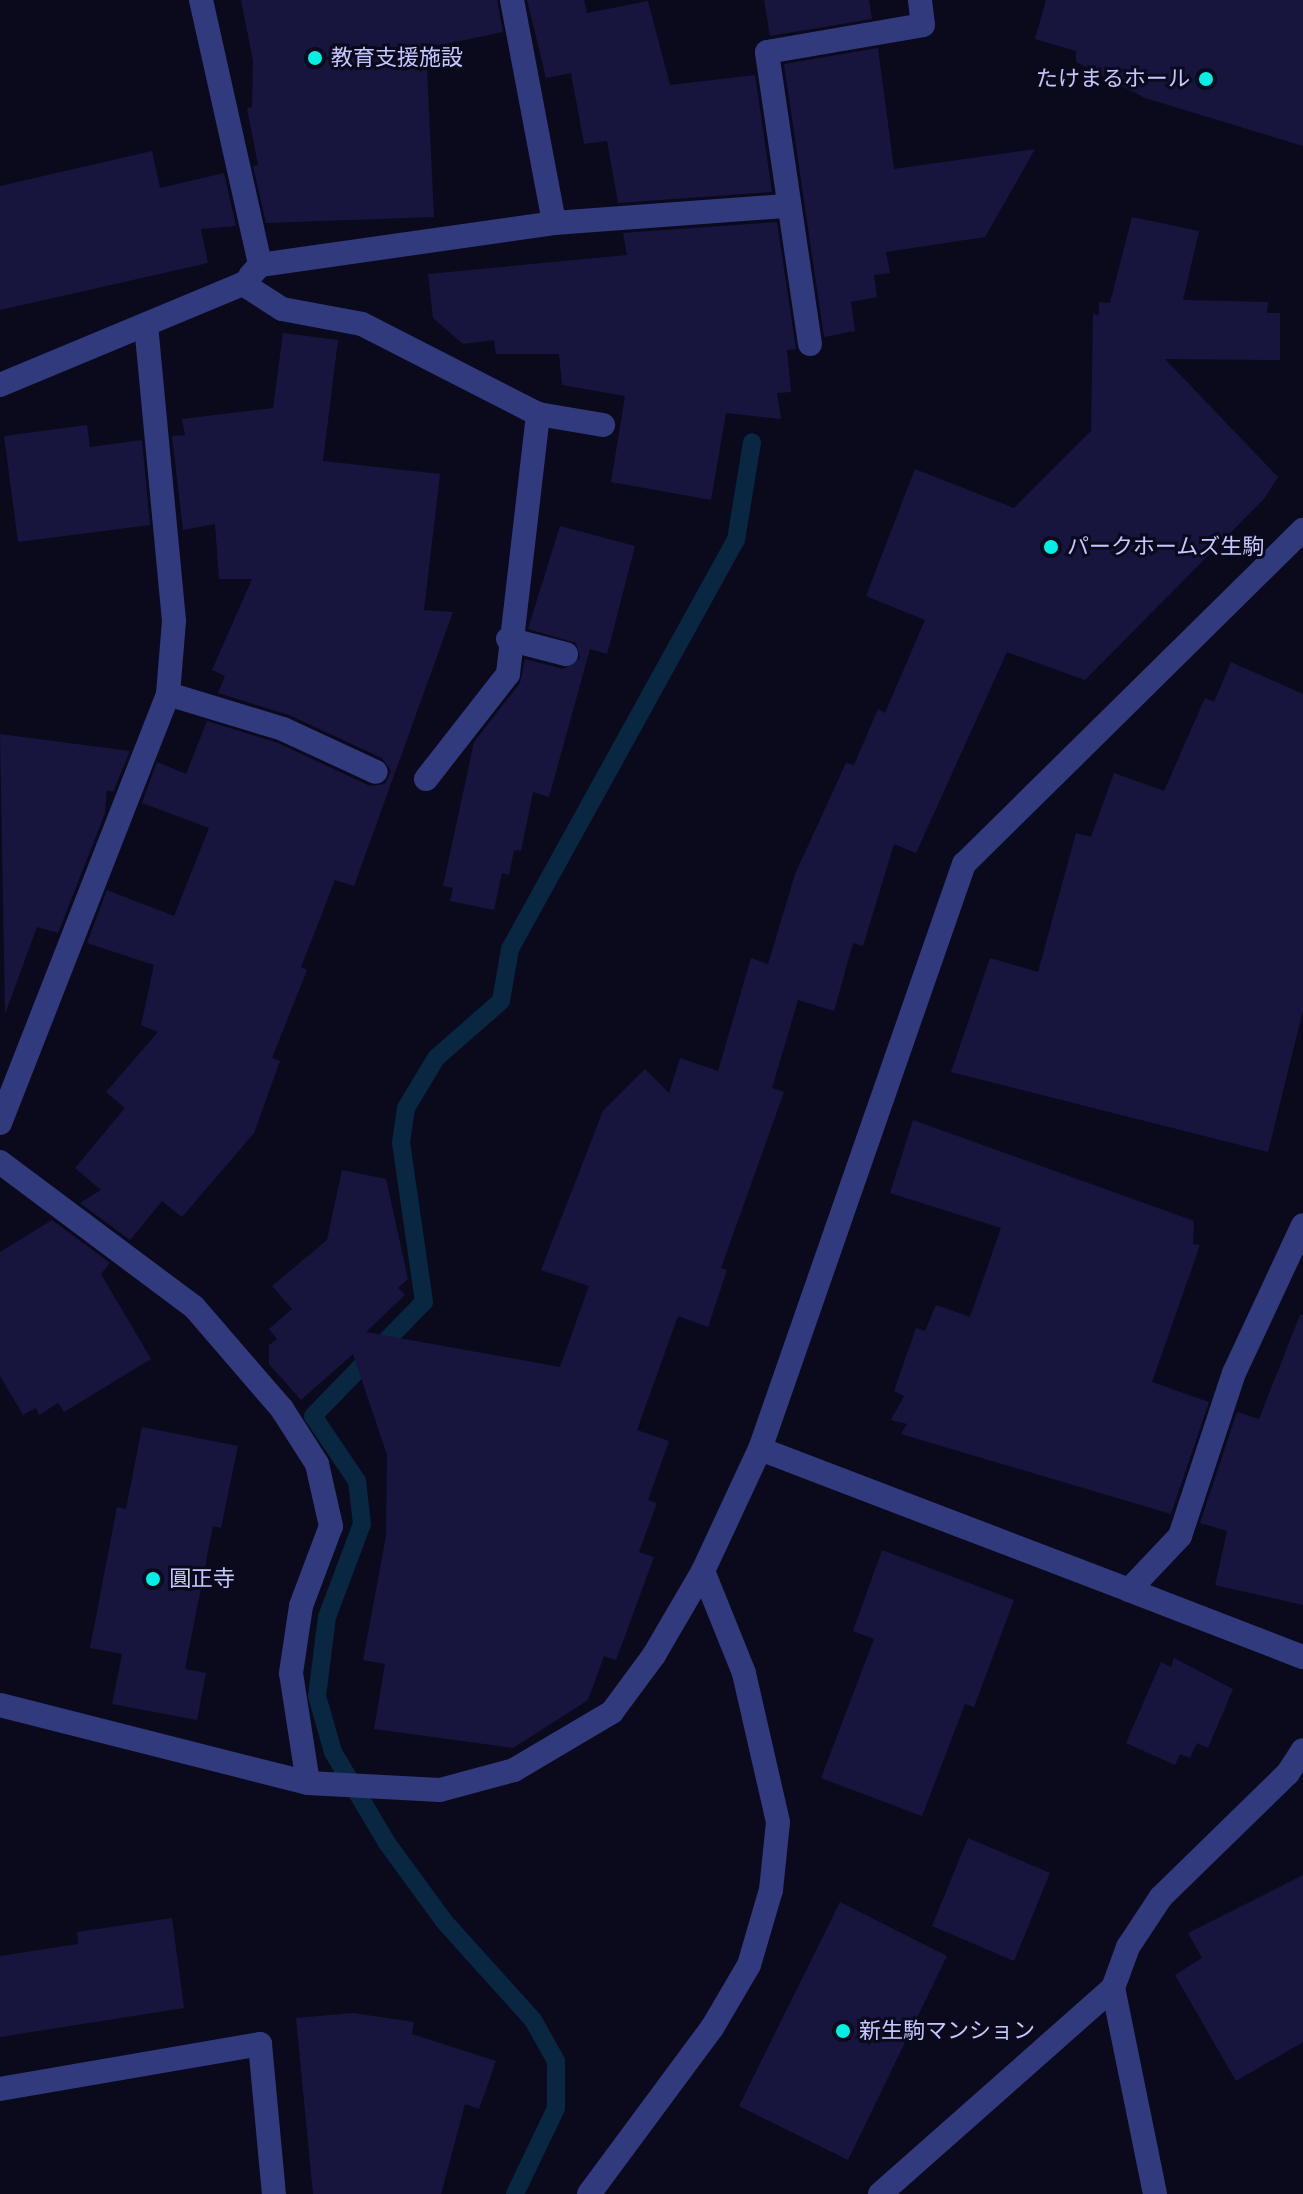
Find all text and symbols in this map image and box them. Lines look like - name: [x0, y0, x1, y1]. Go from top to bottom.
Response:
- place label: 教育支援施設: [331, 45, 463, 71]
- marker: 教育支援施設: [306, 49, 324, 67]
- place label: たけまるホール: [1036, 66, 1190, 92]
- marker: たけまるホール: [1197, 70, 1215, 88]
- place label: パークホームズ生駒: [1067, 534, 1265, 560]
- marker: パークホームズ生駒: [1042, 538, 1060, 556]
- place label: 圓正寺: [169, 1566, 235, 1592]
- marker: 圓正寺: [144, 1570, 162, 1588]
- place label: 新生駒マンション: [859, 2018, 1035, 2044]
- marker: 新生駒マンション: [834, 2022, 852, 2040]

